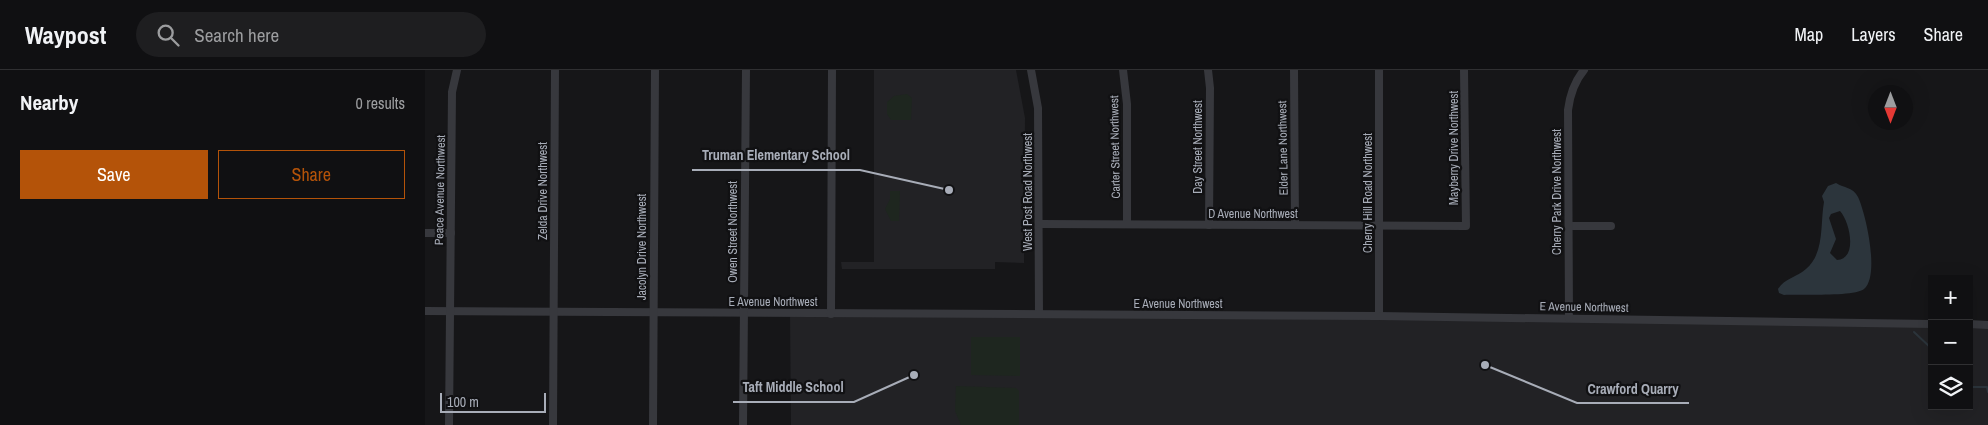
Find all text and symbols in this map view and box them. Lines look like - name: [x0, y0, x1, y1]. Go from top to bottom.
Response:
- search box: [136, 12, 486, 57]
- text: Waypost: [25, 19, 106, 51]
- icon: search: [154, 21, 182, 49]
- text: Search here: [194, 22, 279, 48]
- text: Map: [1795, 22, 1823, 47]
- text: Layers: [1851, 22, 1896, 47]
- text: Share: [1924, 22, 1963, 47]
- north arrow: [1868, 85, 1913, 130]
- text: Nearby: [20, 88, 78, 117]
- street label: Mayberry Drive Northwest: [1446, 91, 1462, 205]
- text: 0 results: [355, 92, 405, 114]
- street label: Carter Street Northwest: [1106, 95, 1124, 199]
- street label: Day Street Northwest: [1190, 100, 1206, 194]
- street label: Elder Lane Northwest: [1274, 100, 1292, 195]
- street label: Cherry Park Drive Northwest: [1549, 129, 1565, 255]
- street label: West Post Road Northwest: [1020, 133, 1036, 251]
- street label: Cherry Hill Road Northwest: [1360, 133, 1376, 253]
- street label: Peace Avenue Northwest: [431, 134, 449, 245]
- callout: Truman Elementary School: [692, 141, 860, 170]
- street label: Zelda Drive Northwest: [535, 142, 551, 240]
- text: Truman Elementary School: [702, 146, 850, 164]
- button: Save: [20, 150, 208, 199]
- button: Share: [218, 150, 405, 199]
- street label: Owen Street Northwest: [725, 181, 741, 283]
- street label: Jacolyn Drive Northwest: [634, 193, 650, 300]
- street label: D Avenue Northwest: [1208, 206, 1298, 222]
- map controls: [1928, 275, 1973, 410]
- button: +: [1928, 275, 1973, 320]
- street label: E Avenue Northwest: [729, 294, 818, 310]
- street label: E Avenue Northwest: [1134, 296, 1223, 312]
- street label: E Avenue Northwest: [1539, 298, 1629, 316]
- button: −: [1928, 320, 1973, 365]
- button: layers: [1928, 365, 1973, 410]
- callout: Taft Middle School: [733, 373, 854, 402]
- callout: Crawford Quarry: [1577, 374, 1689, 403]
- text: Taft Middle School: [742, 378, 844, 396]
- text: Crawford Quarry: [1587, 380, 1679, 398]
- scale bar: [440, 390, 546, 413]
- text: 100 m: [447, 393, 479, 411]

